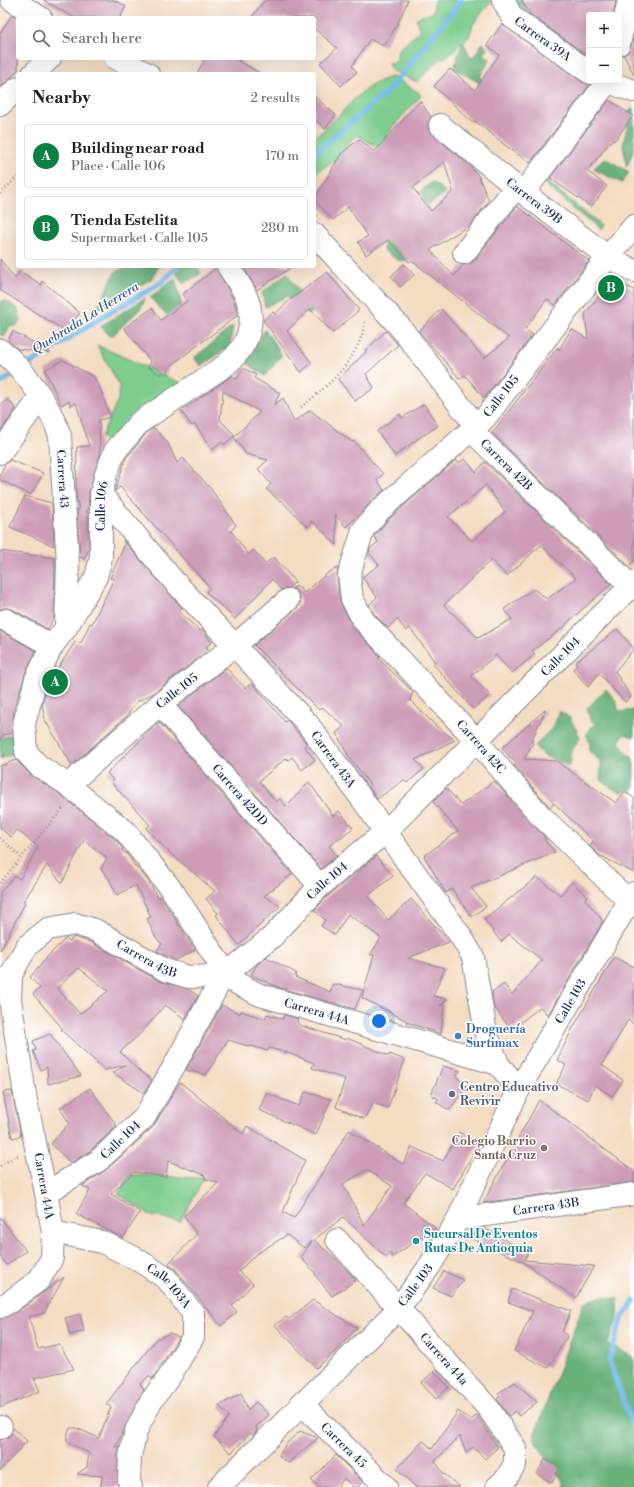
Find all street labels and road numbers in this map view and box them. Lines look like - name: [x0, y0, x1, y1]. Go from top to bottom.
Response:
- street label: Carrera 39A: [511, 14, 575, 65]
- street label: Carrera 39B: [503, 175, 565, 228]
- street label: Calle 105: [480, 372, 523, 420]
- street label: Carrera 42B: [477, 436, 535, 494]
- street label: Carrera 43: [53, 449, 72, 509]
- street label: Calle 106: [94, 480, 112, 531]
- street label: Calle 104: [538, 634, 584, 680]
- street label: Calle 105: [153, 670, 202, 712]
- street label: Carrera 42C: [453, 717, 508, 777]
- street label: Carrera 43A: [307, 728, 359, 792]
- street label: Carrera 42DD: [208, 761, 271, 829]
- street label: Calle 104: [304, 859, 351, 903]
- street label: Carrera 43B: [114, 937, 179, 981]
- street label: Calle 103: [552, 976, 590, 1027]
- street label: Carrera 44A: [282, 995, 352, 1029]
- street label: Calle 104: [98, 1118, 144, 1163]
- street label: Carrera 44A: [30, 1152, 57, 1221]
- street label: Carrera 43B: [512, 1195, 580, 1219]
- street label: Calle 103A: [144, 1261, 194, 1312]
- street label: Calle 103: [395, 1261, 437, 1310]
- street label: Carrera 44a: [416, 1330, 472, 1389]
- street label: Carrera 45: [317, 1420, 370, 1472]

